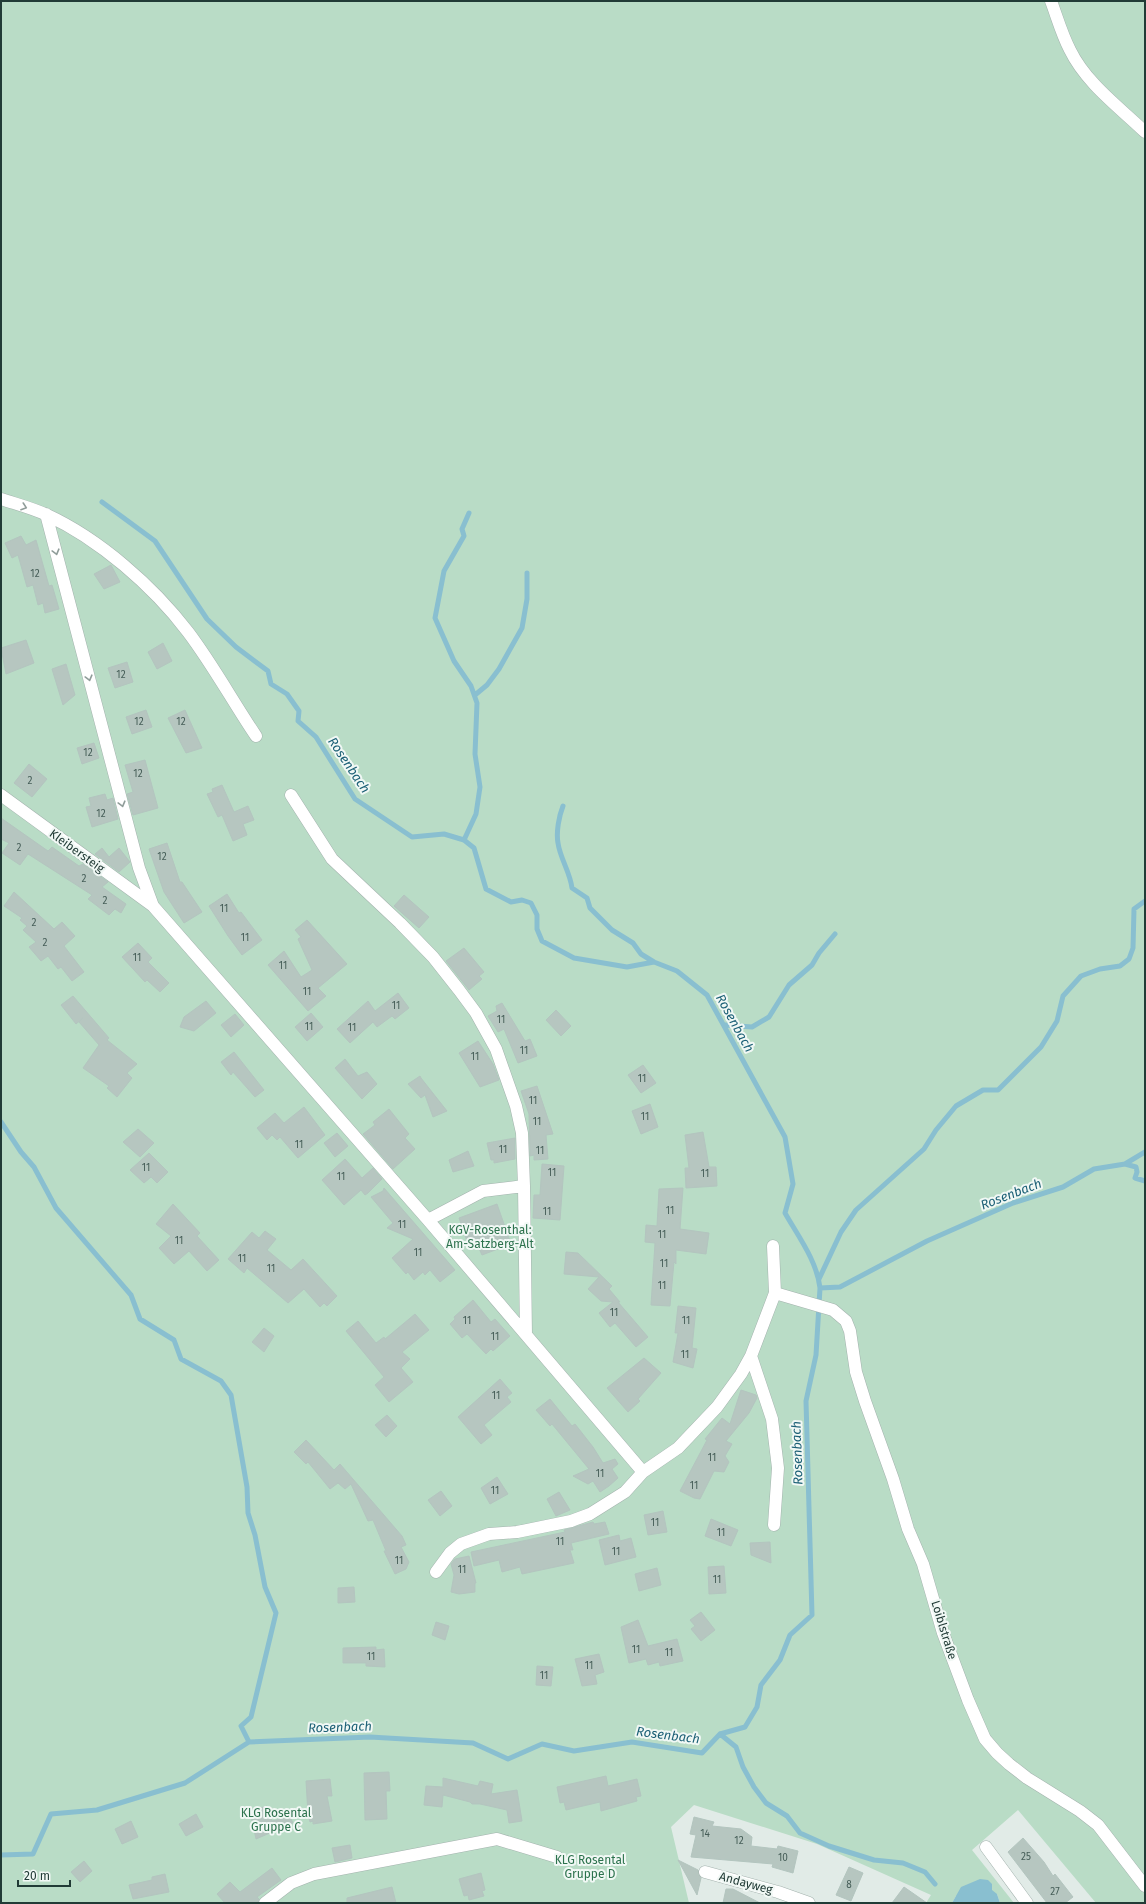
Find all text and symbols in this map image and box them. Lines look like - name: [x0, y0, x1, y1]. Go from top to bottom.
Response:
- one-way arrow: [20, 502, 27, 510]
- one-way arrow: [51, 548, 60, 555]
- house number: 12: [30, 568, 40, 580]
- house number: 12: [116, 669, 126, 681]
- one-way arrow: [84, 674, 93, 681]
- house number: 12: [134, 716, 144, 728]
- house number: 12: [176, 716, 186, 728]
- water label: Rosenbach: [325, 734, 373, 796]
- house number: 12: [83, 747, 93, 759]
- house number: 12: [133, 768, 143, 780]
- house number: 2: [28, 775, 33, 787]
- one-way arrow: [117, 800, 126, 807]
- house number: 12: [96, 808, 106, 820]
- street label: Kleibersteig: [47, 826, 108, 876]
- house number: 2: [17, 842, 22, 854]
- house number: 12: [157, 851, 167, 863]
- house number: 2: [82, 873, 87, 885]
- house number: 2: [103, 895, 108, 907]
- house number: 11: [220, 903, 228, 915]
- house number: 2: [32, 917, 37, 929]
- house number: 11: [241, 932, 249, 944]
- house number: 2: [43, 937, 48, 949]
- house number: 11: [133, 952, 141, 964]
- house number: 11: [279, 960, 287, 972]
- house number: 11: [303, 986, 311, 998]
- water label: Rosenbach: [713, 991, 757, 1055]
- house number: 11: [392, 1000, 400, 1012]
- house number: 11: [497, 1014, 505, 1026]
- house number: 11: [305, 1021, 313, 1033]
- house number: 11: [348, 1022, 356, 1034]
- house number: 11: [520, 1045, 528, 1057]
- house number: 11: [471, 1051, 479, 1063]
- house number: 11: [638, 1073, 646, 1085]
- house number: 11: [529, 1095, 537, 1107]
- house number: 11: [641, 1111, 649, 1123]
- house number: 11: [533, 1116, 541, 1128]
- house number: 11: [295, 1139, 303, 1151]
- house number: 11: [499, 1144, 507, 1156]
- house number: 11: [536, 1145, 544, 1157]
- house number: 11: [142, 1162, 150, 1174]
- house number: 11: [548, 1167, 556, 1179]
- house number: 11: [701, 1168, 709, 1180]
- house number: 11: [337, 1171, 345, 1183]
- water label: Rosenbach: [978, 1176, 1044, 1212]
- house number: 11: [666, 1205, 674, 1217]
- house number: 11: [543, 1206, 551, 1218]
- house number: 11: [398, 1219, 406, 1231]
- park label: KGV-Rosenthal: Am-Satzberg-Alt: [446, 1223, 535, 1251]
- house number: 11: [658, 1229, 666, 1241]
- house number: 11: [175, 1235, 183, 1247]
- house number: 11: [414, 1247, 422, 1259]
- house number: 11: [238, 1253, 246, 1265]
- house number: 11: [660, 1258, 668, 1270]
- house number: 11: [267, 1263, 275, 1275]
- house number: 11: [658, 1280, 666, 1292]
- house number: 11: [610, 1307, 618, 1319]
- house number: 11: [463, 1315, 471, 1327]
- house number: 11: [682, 1315, 690, 1327]
- house number: 11: [491, 1331, 499, 1343]
- house number: 11: [681, 1349, 689, 1361]
- house number: 11: [492, 1390, 500, 1402]
- water label: Rosenbach: [788, 1421, 806, 1485]
- house number: 11: [708, 1452, 716, 1464]
- house number: 11: [596, 1468, 604, 1480]
- house number: 11: [690, 1480, 698, 1492]
- house number: 11: [491, 1485, 499, 1497]
- house number: 11: [651, 1517, 659, 1529]
- house number: 11: [717, 1527, 725, 1539]
- house number: 11: [556, 1536, 564, 1548]
- house number: 11: [612, 1546, 620, 1558]
- house number: 11: [395, 1555, 403, 1567]
- house number: 11: [458, 1564, 466, 1576]
- house number: 11: [713, 1574, 721, 1586]
- street label: Loiblstraße: [928, 1599, 960, 1661]
- house number: 11: [632, 1644, 640, 1656]
- house number: 11: [665, 1647, 673, 1659]
- house number: 11: [367, 1651, 375, 1663]
- house number: 11: [585, 1660, 593, 1672]
- house number: 11: [540, 1670, 548, 1682]
- water label: Rosenbach: [308, 1718, 372, 1736]
- water label: Rosenbach: [635, 1724, 701, 1746]
- park label: KLG Rosental Gruppe C: [241, 1806, 312, 1834]
- house number: 14: [700, 1828, 711, 1840]
- house number: 12: [734, 1835, 744, 1847]
- house number: 25: [1021, 1851, 1031, 1863]
- house number: 10: [778, 1852, 788, 1864]
- park label: KLG Rosental Gruppe D: [555, 1853, 626, 1881]
- scale bar: [18, 1862, 70, 1888]
- text: 20 m: [24, 1869, 50, 1883]
- street label: Andayweg: [718, 1869, 775, 1897]
- house number: 8: [846, 1879, 852, 1891]
- house number: 27: [1050, 1886, 1060, 1898]

